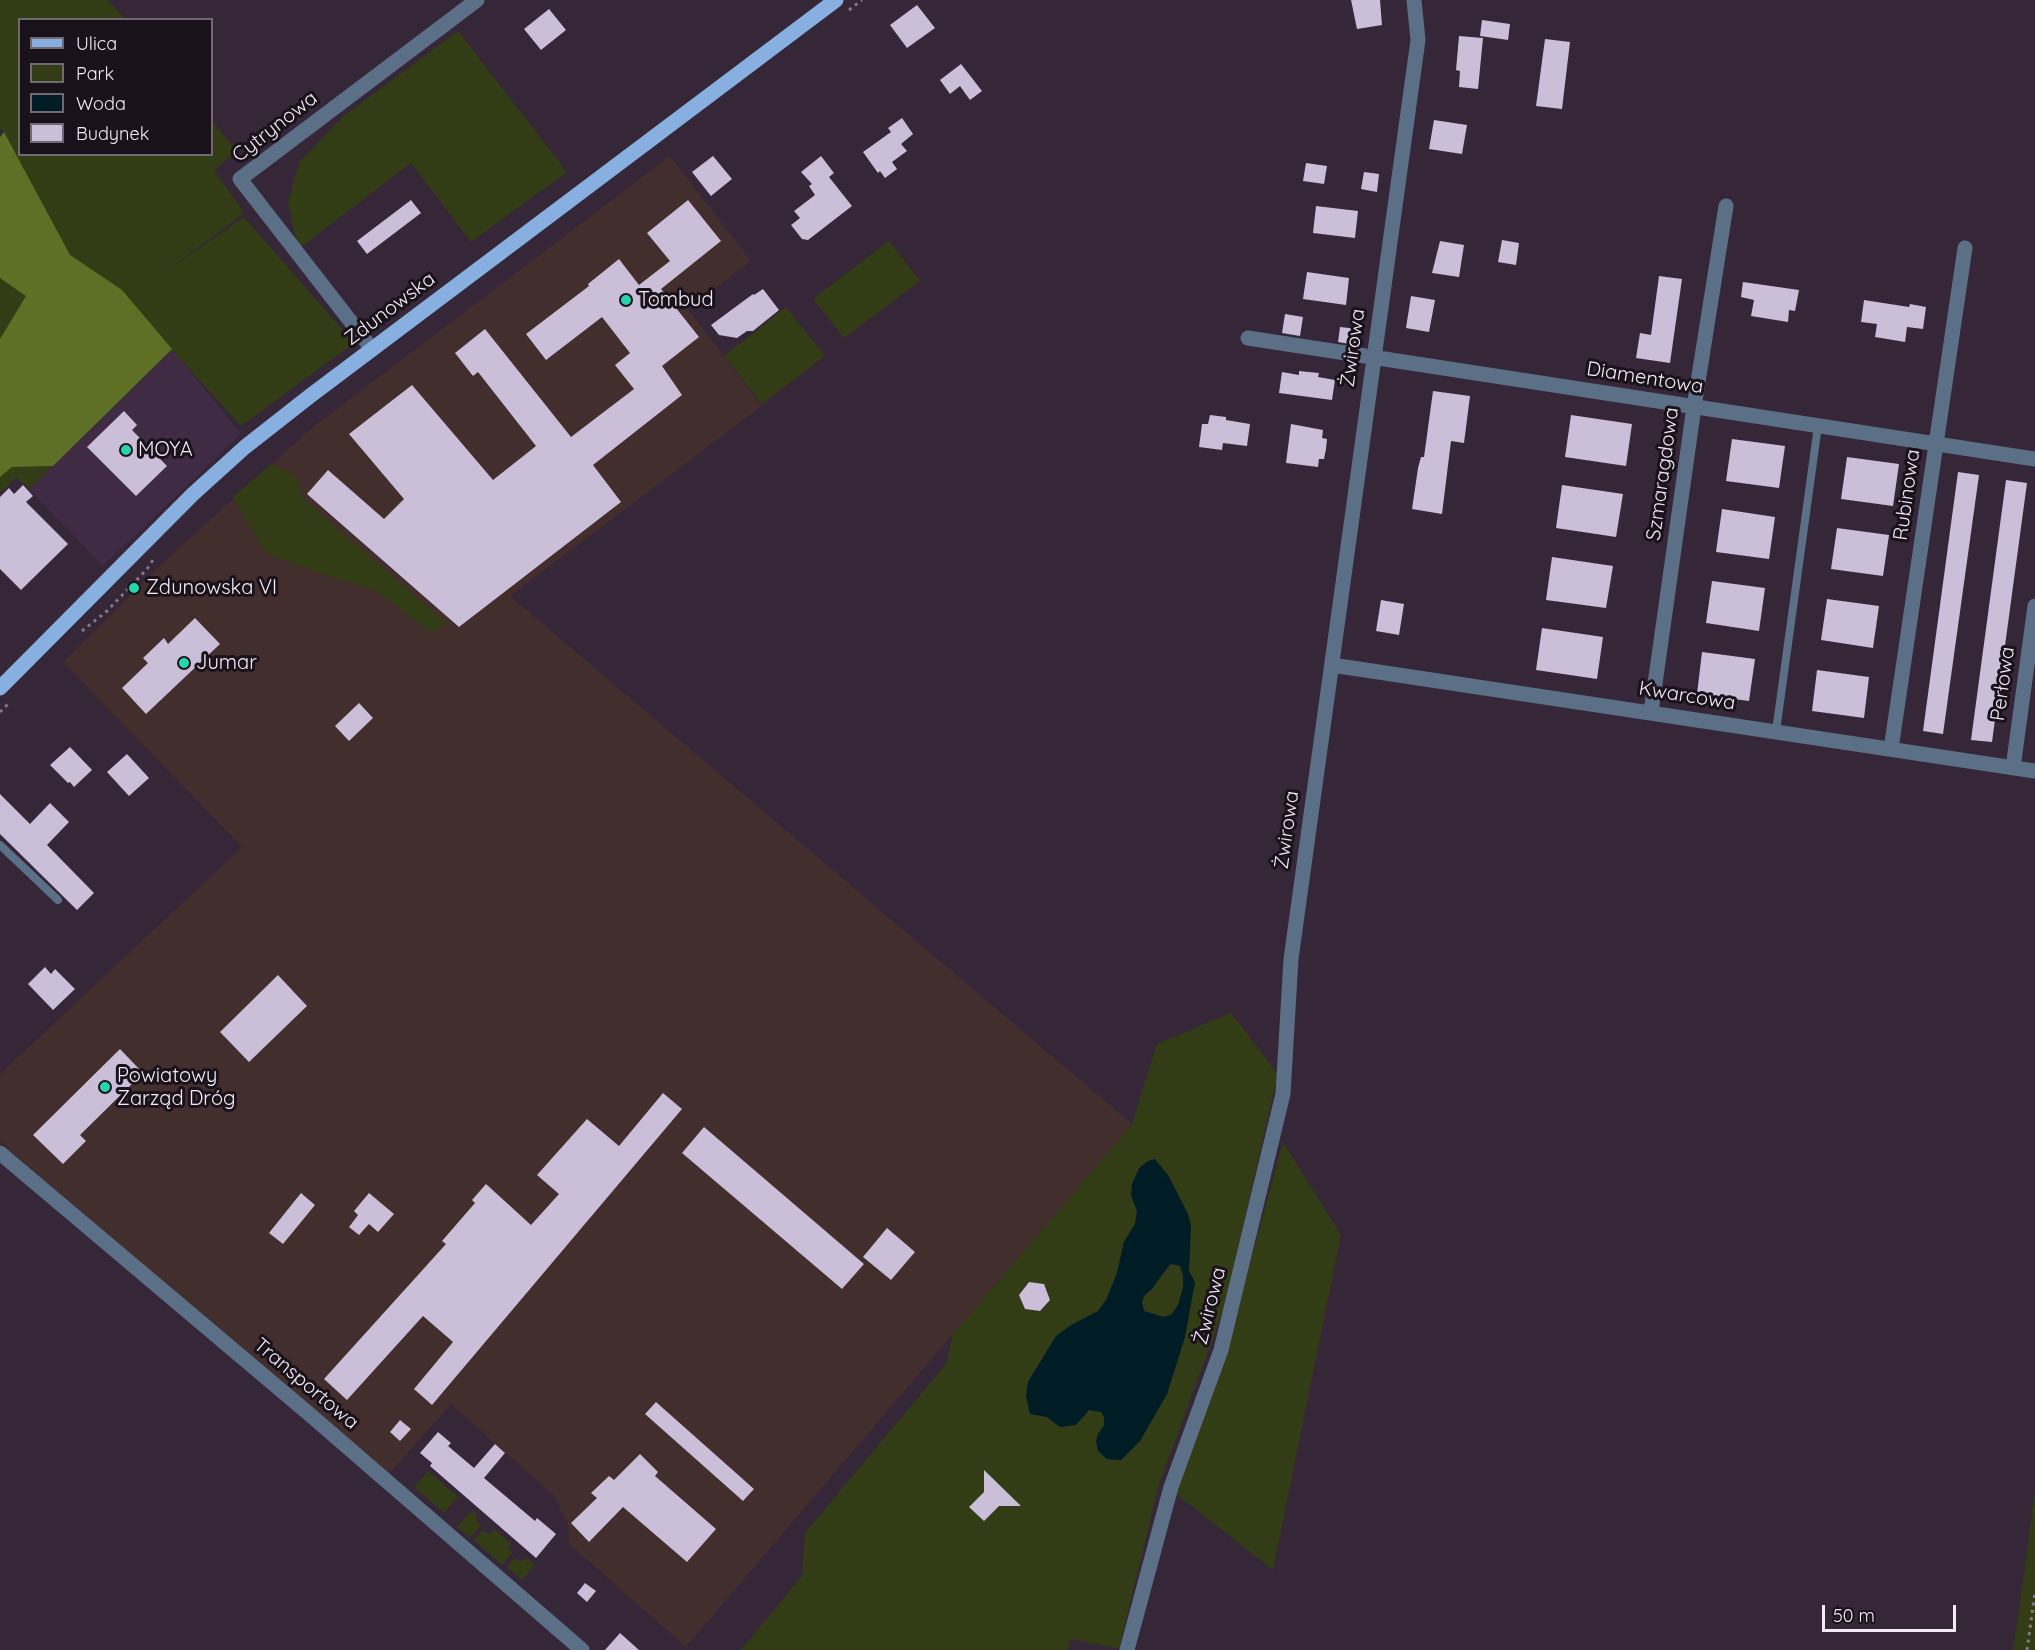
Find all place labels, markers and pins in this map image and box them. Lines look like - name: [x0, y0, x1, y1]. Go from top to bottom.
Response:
- place label: Tombud: [638, 288, 714, 312]
- marker: Tombud: [619, 293, 633, 307]
- place label: MOYA: [138, 438, 193, 462]
- marker: MOYA: [119, 443, 133, 457]
- place label: Zdunowska VI: [146, 576, 277, 600]
- marker: Zdunowska VI: [127, 581, 141, 595]
- place label: Jumar: [196, 651, 257, 675]
- marker: Jumar: [177, 656, 191, 670]
- place label: Powiatowy Zarząd Dróg: [117, 1064, 236, 1111]
- marker: Powiatowy Zarząd Dróg: [98, 1080, 112, 1094]

